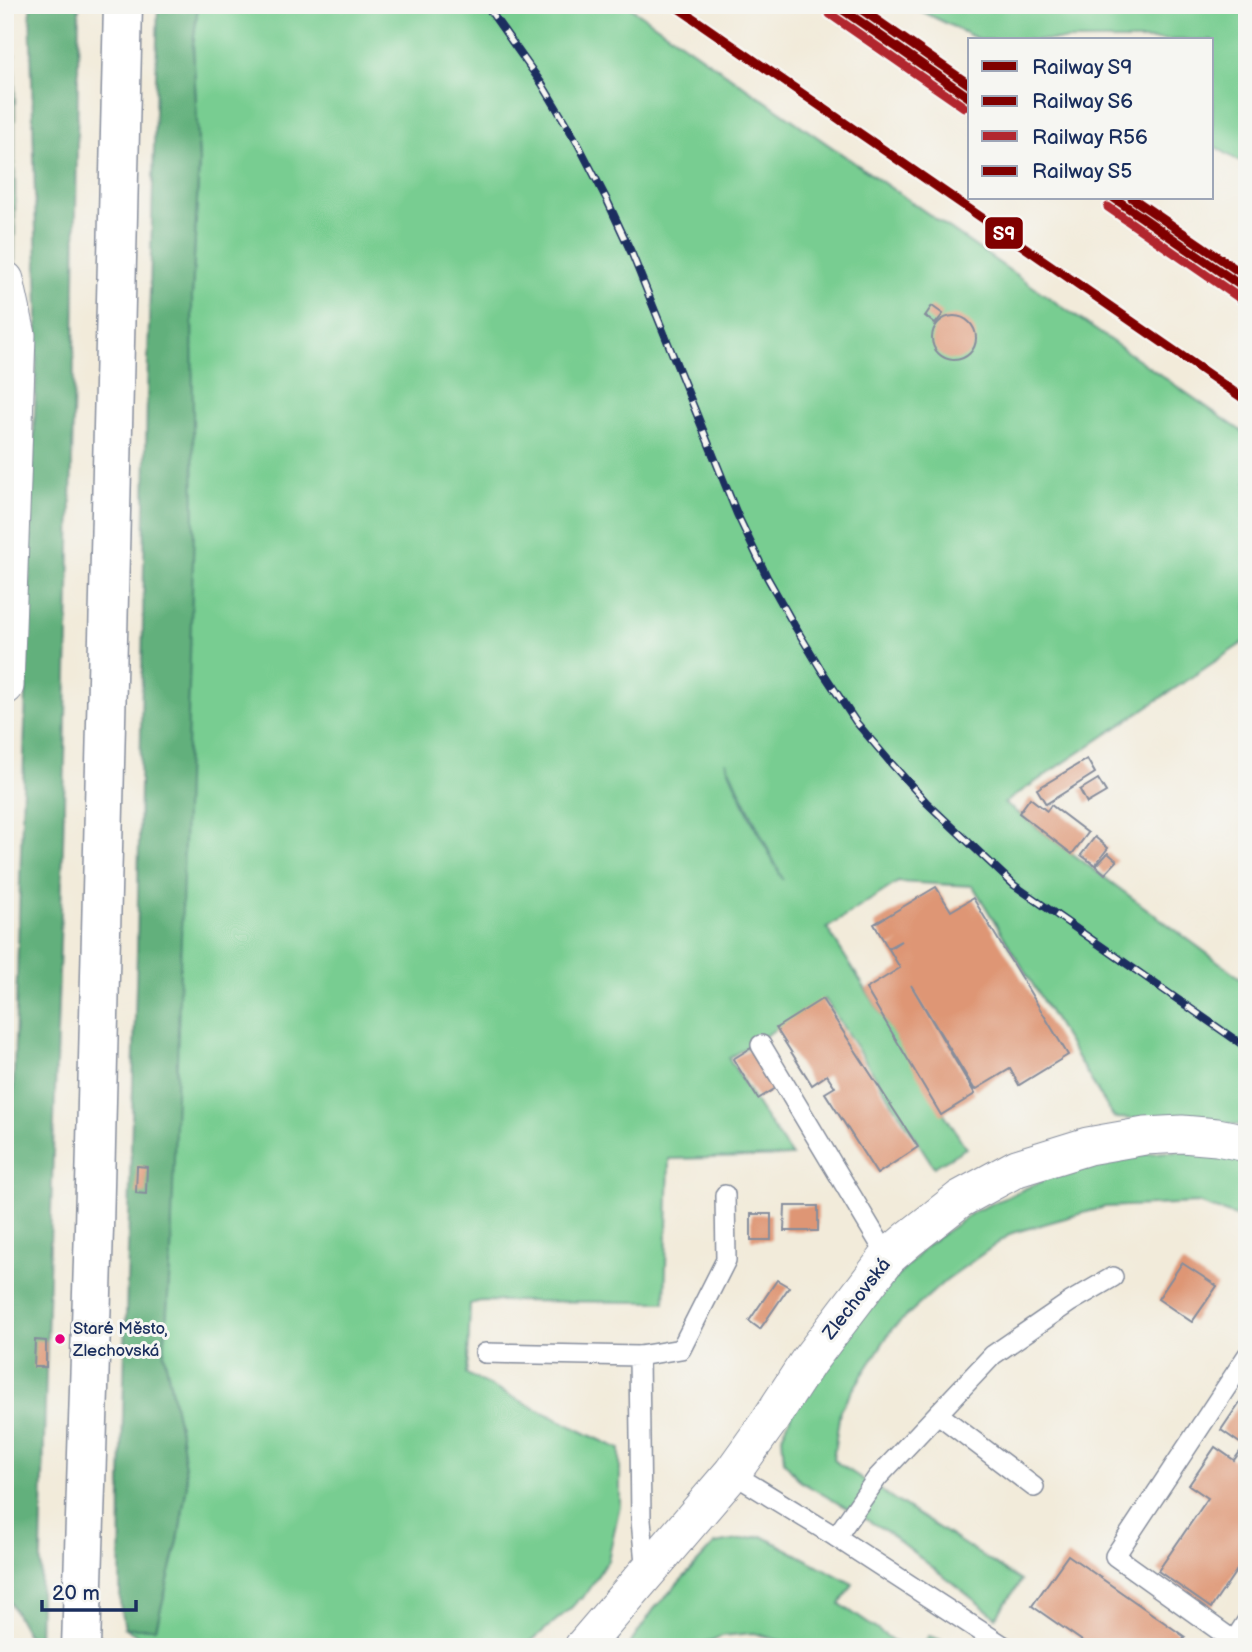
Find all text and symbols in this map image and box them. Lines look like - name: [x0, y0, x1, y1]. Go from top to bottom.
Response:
- legend: [968, 38, 1214, 200]
- text: Railway S9: [1032, 55, 1132, 80]
- text: Railway S6: [1032, 89, 1133, 114]
- text: Railway R56: [1032, 125, 1148, 150]
- text: Railway S5: [1032, 159, 1132, 184]
- line badge: S9: [984, 216, 1024, 250]
- text: S9: [993, 223, 1015, 246]
- street label: Zlechovská: [818, 1254, 896, 1345]
- place label: Staré Město, Zlechovská: [72, 1319, 168, 1361]
- marker: Staré Město, Zlechovská: [53, 1332, 67, 1346]
- scale bar: [42, 1568, 136, 1612]
- text: 20 m: [52, 1581, 100, 1606]

